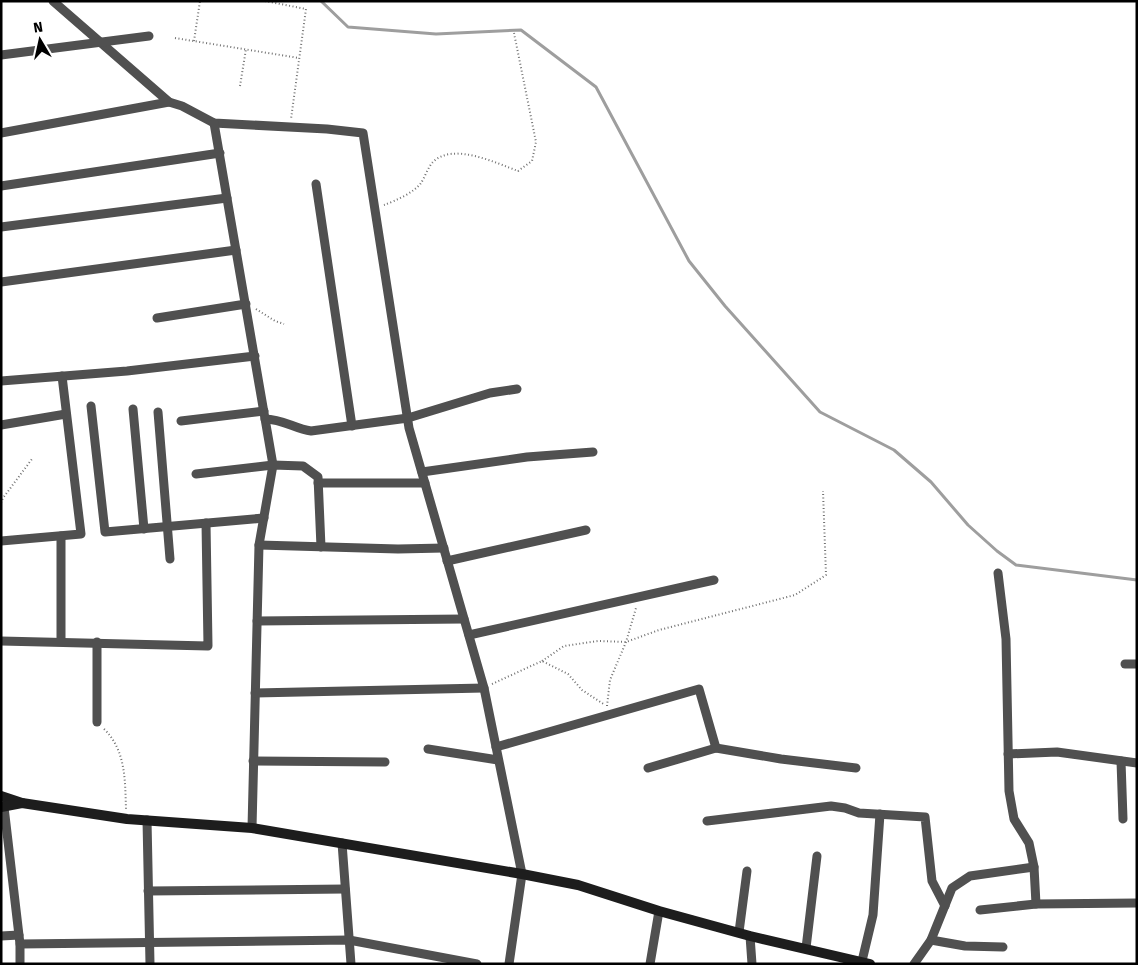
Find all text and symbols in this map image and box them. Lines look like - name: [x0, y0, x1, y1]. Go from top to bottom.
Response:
- north arrow: [15, 15, 65, 65]
- text: N: [32, 19, 44, 37]

